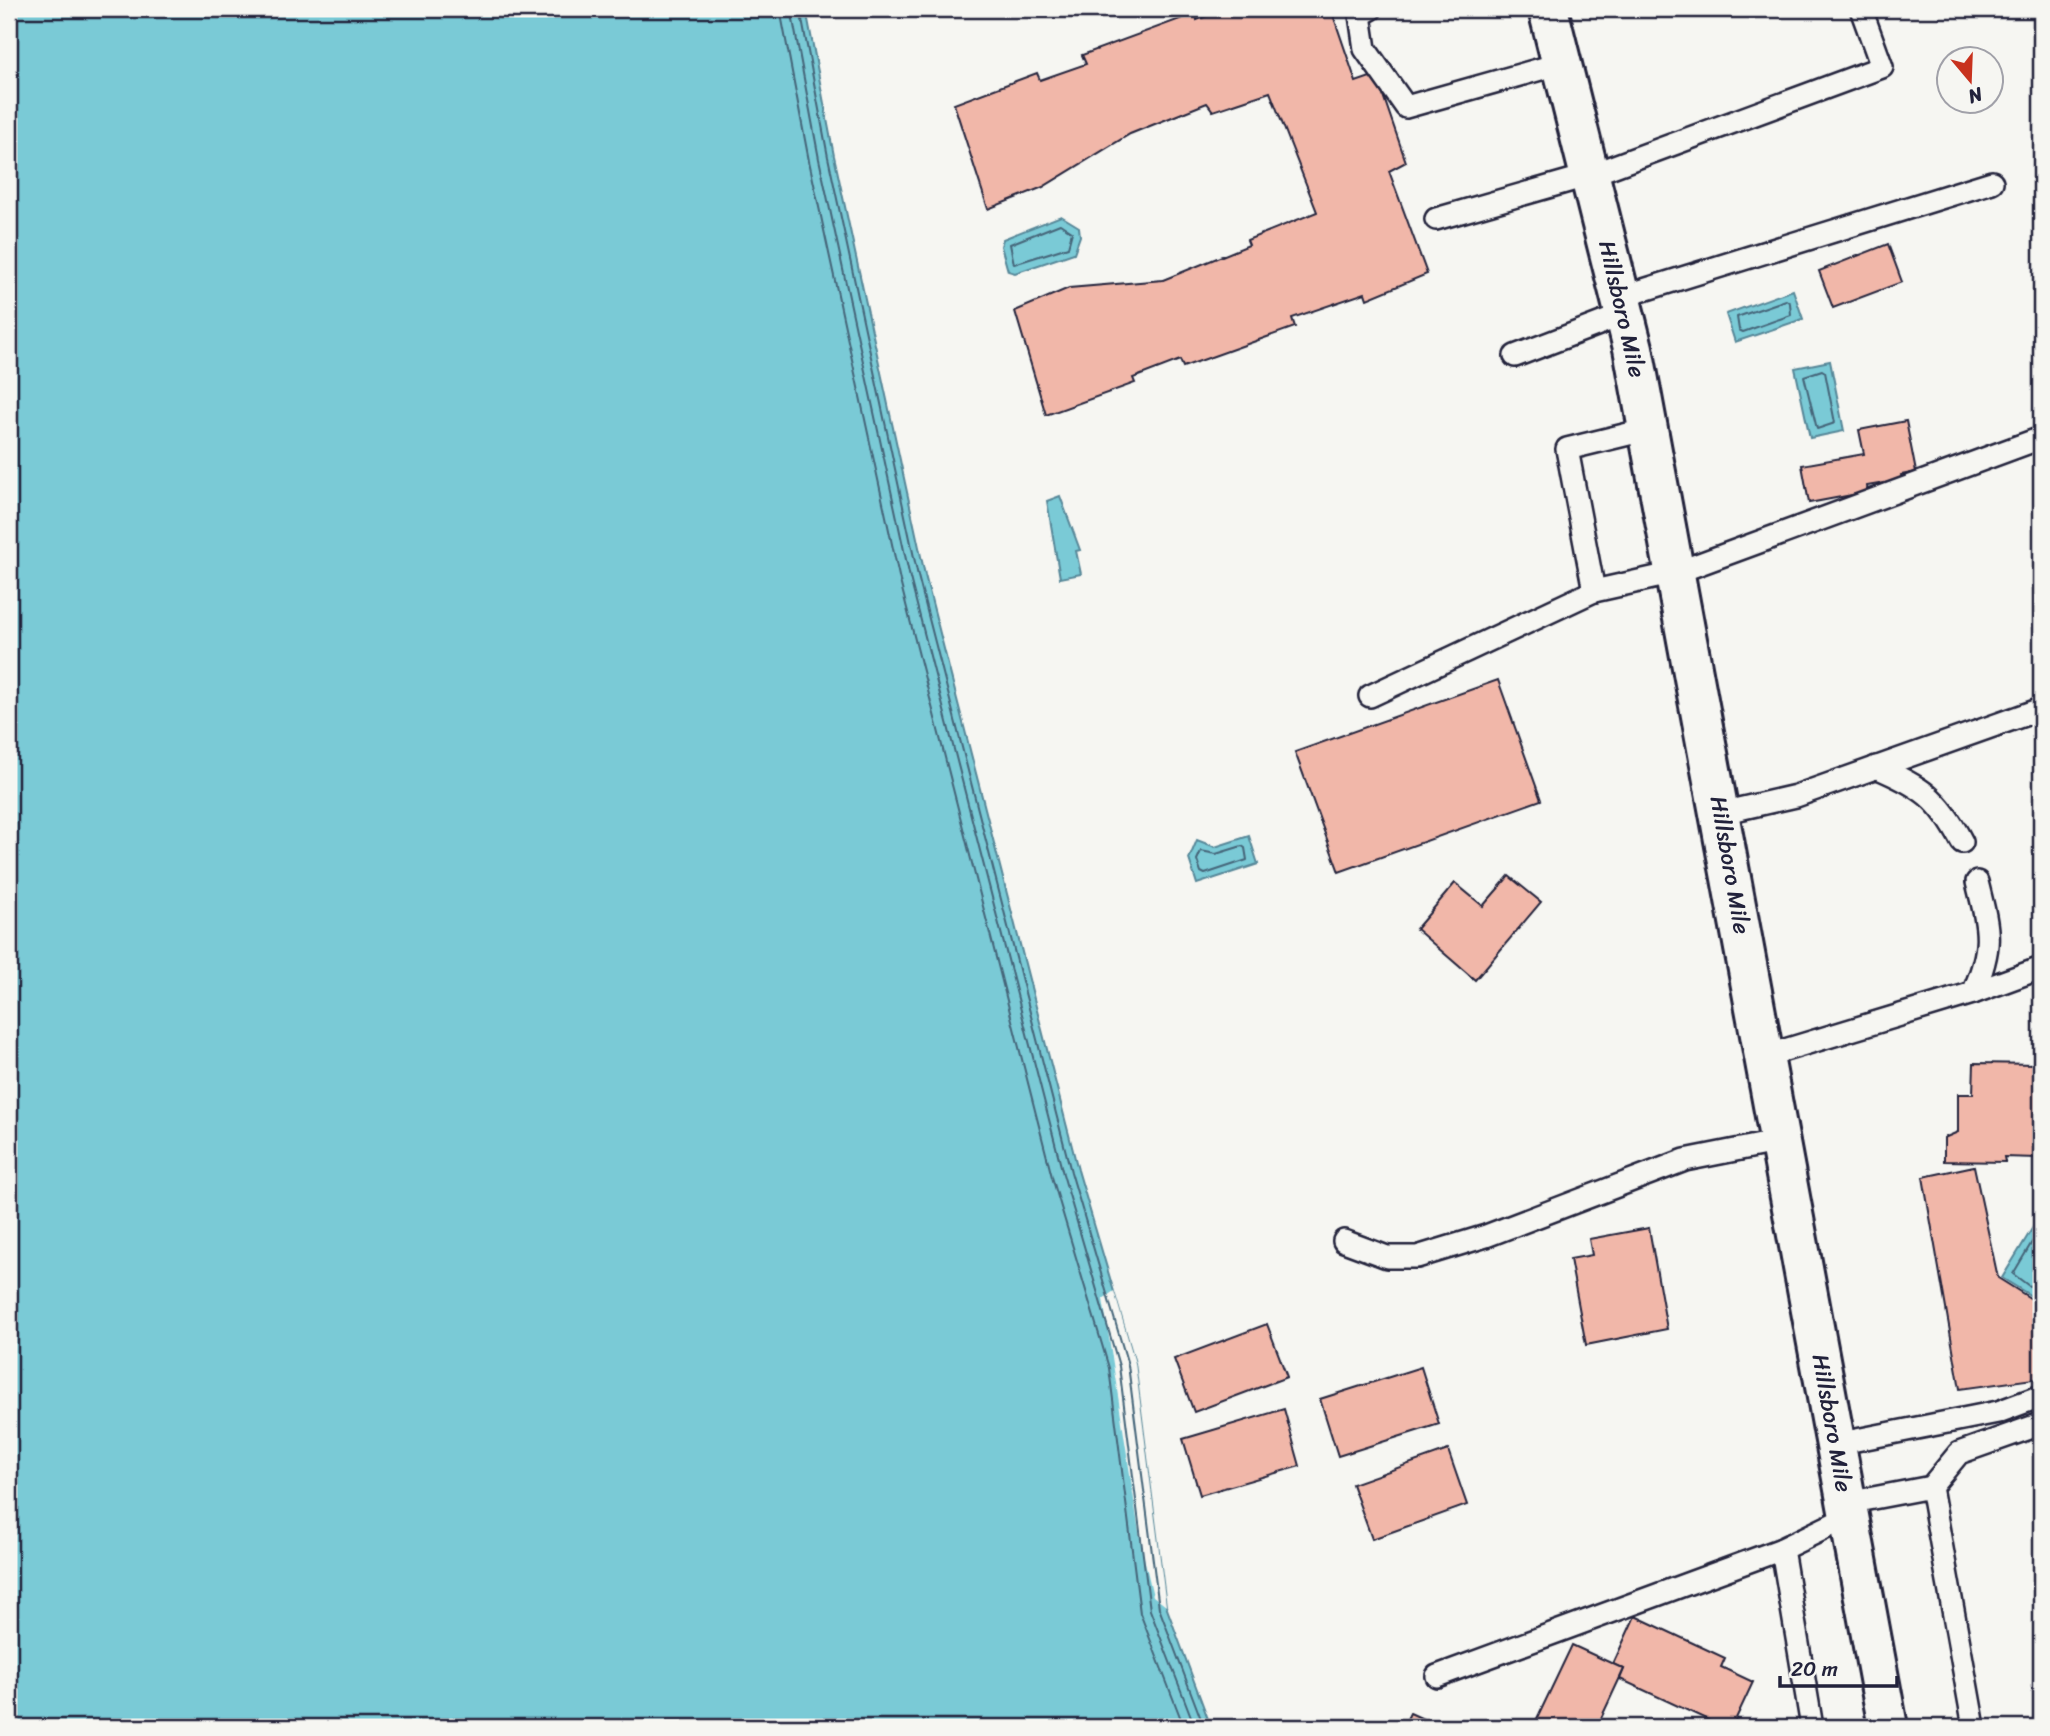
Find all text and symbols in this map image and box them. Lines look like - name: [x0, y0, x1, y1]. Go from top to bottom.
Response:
- north arrow: [1934, 46, 2004, 116]
- text: N: [1963, 78, 1988, 114]
- street label: Hillsboro Mile: [1586, 236, 1658, 382]
- street label: Hillsboro Mile: [1698, 793, 1762, 938]
- street label: Hillsboro Mile: [1800, 1351, 1864, 1496]
- scale bar: [1780, 1645, 1898, 1689]
- text: 20 m: [1791, 1650, 1838, 1688]

